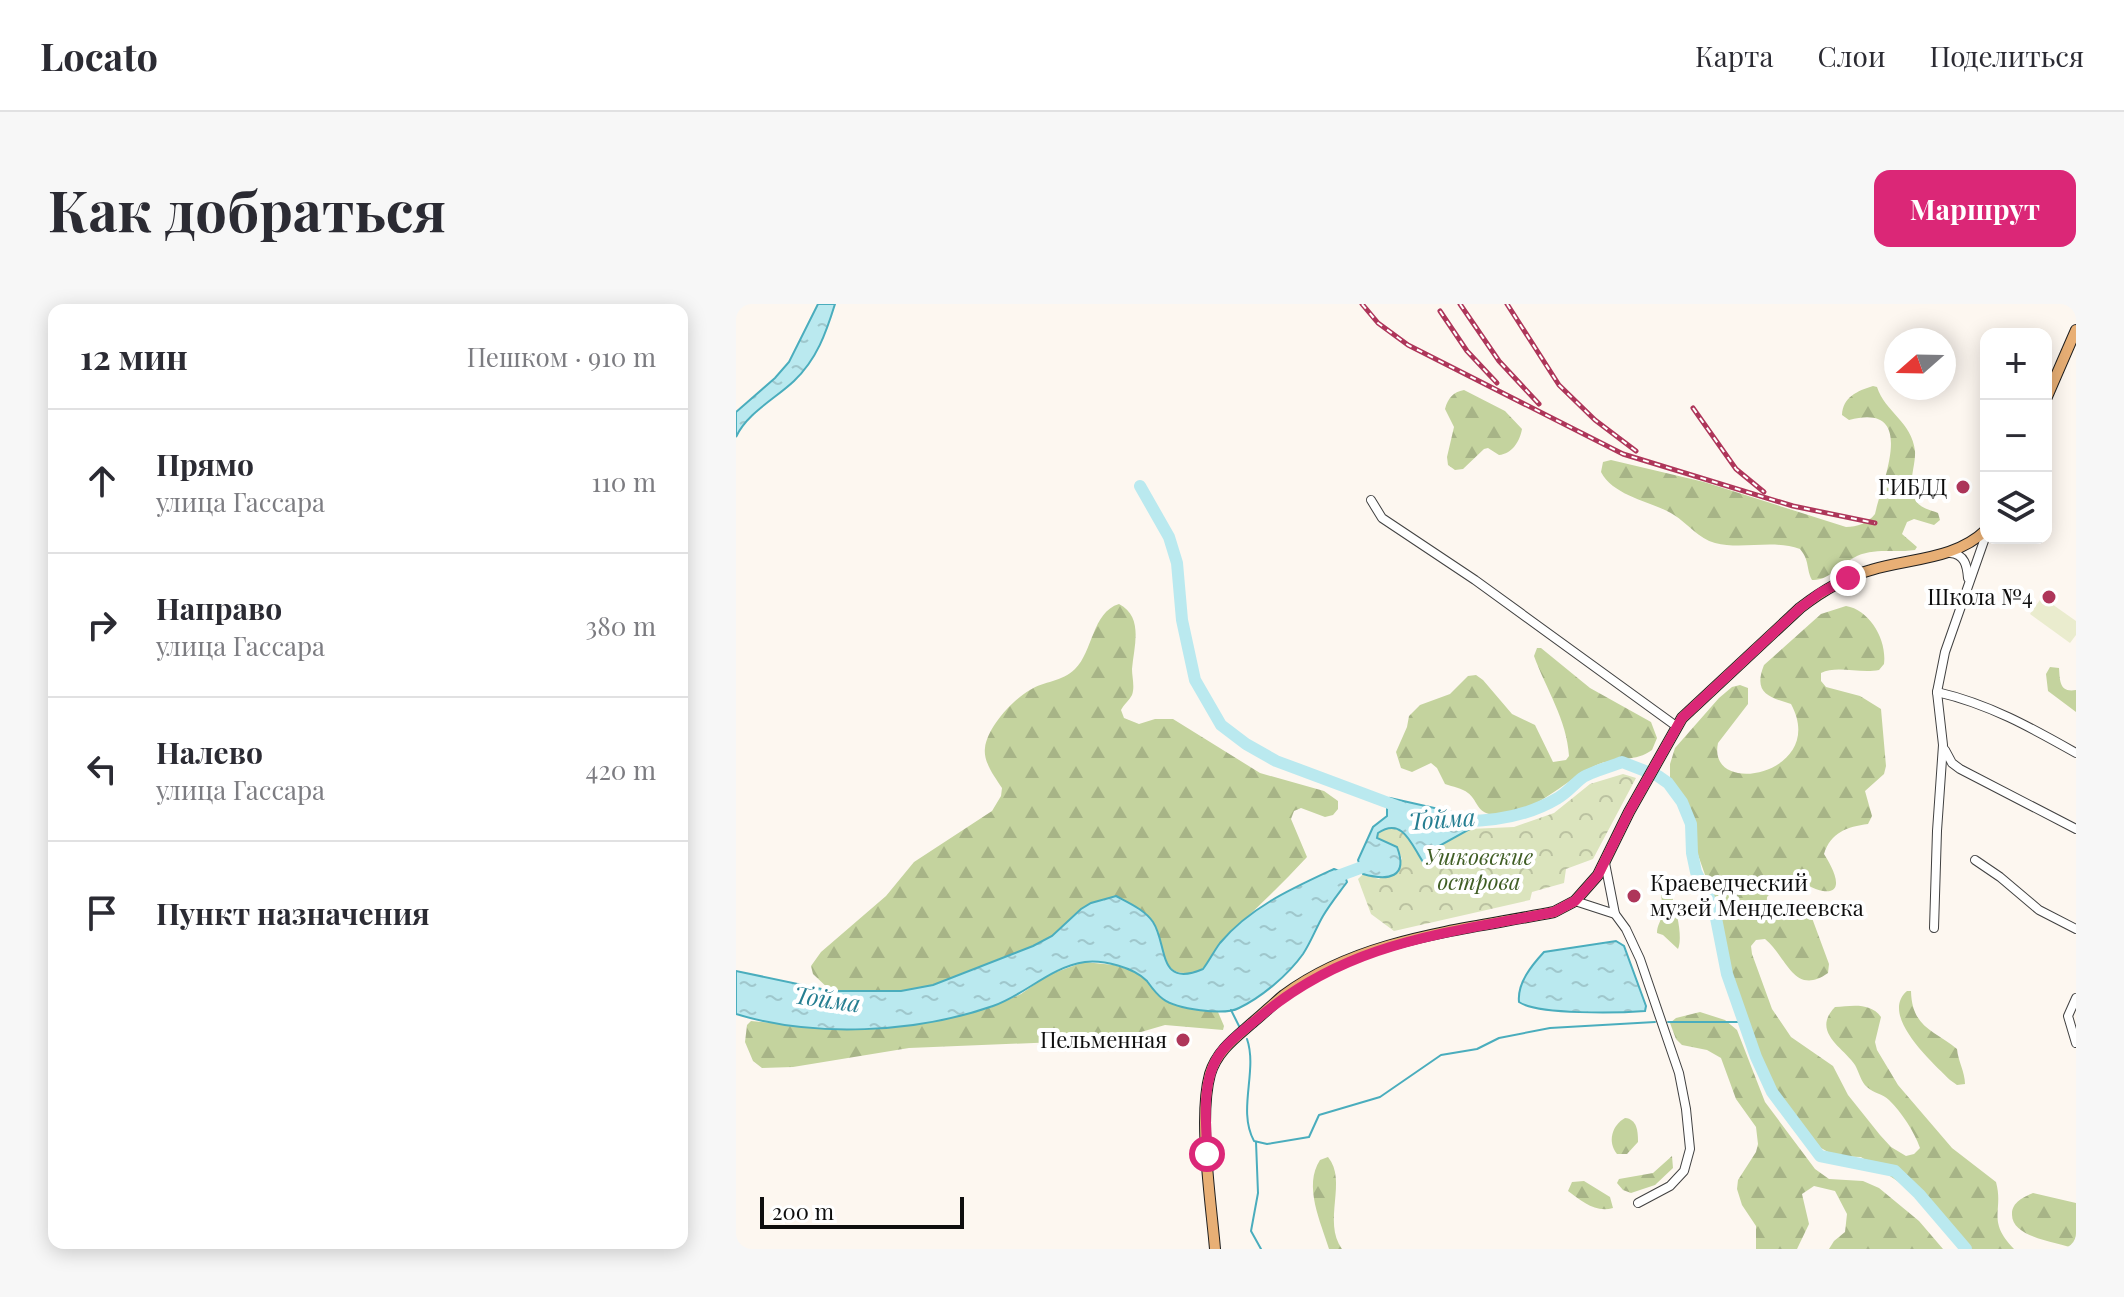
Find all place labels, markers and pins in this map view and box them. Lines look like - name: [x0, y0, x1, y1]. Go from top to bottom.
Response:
- place label: ГИБДД: [1878, 471, 1947, 501]
- marker: ГИБДД: [1954, 478, 1972, 496]
- place label: Школа №4: [1927, 581, 2033, 611]
- marker: Школа №4: [2040, 588, 2058, 606]
- place label: Краеведческий музей Менделеевска: [1650, 867, 1864, 922]
- marker: Краеведческий музей Менделеевска: [1625, 887, 1643, 905]
- place label: Пельменная: [1040, 1024, 1167, 1054]
- marker: Пельменная: [1174, 1031, 1192, 1049]

